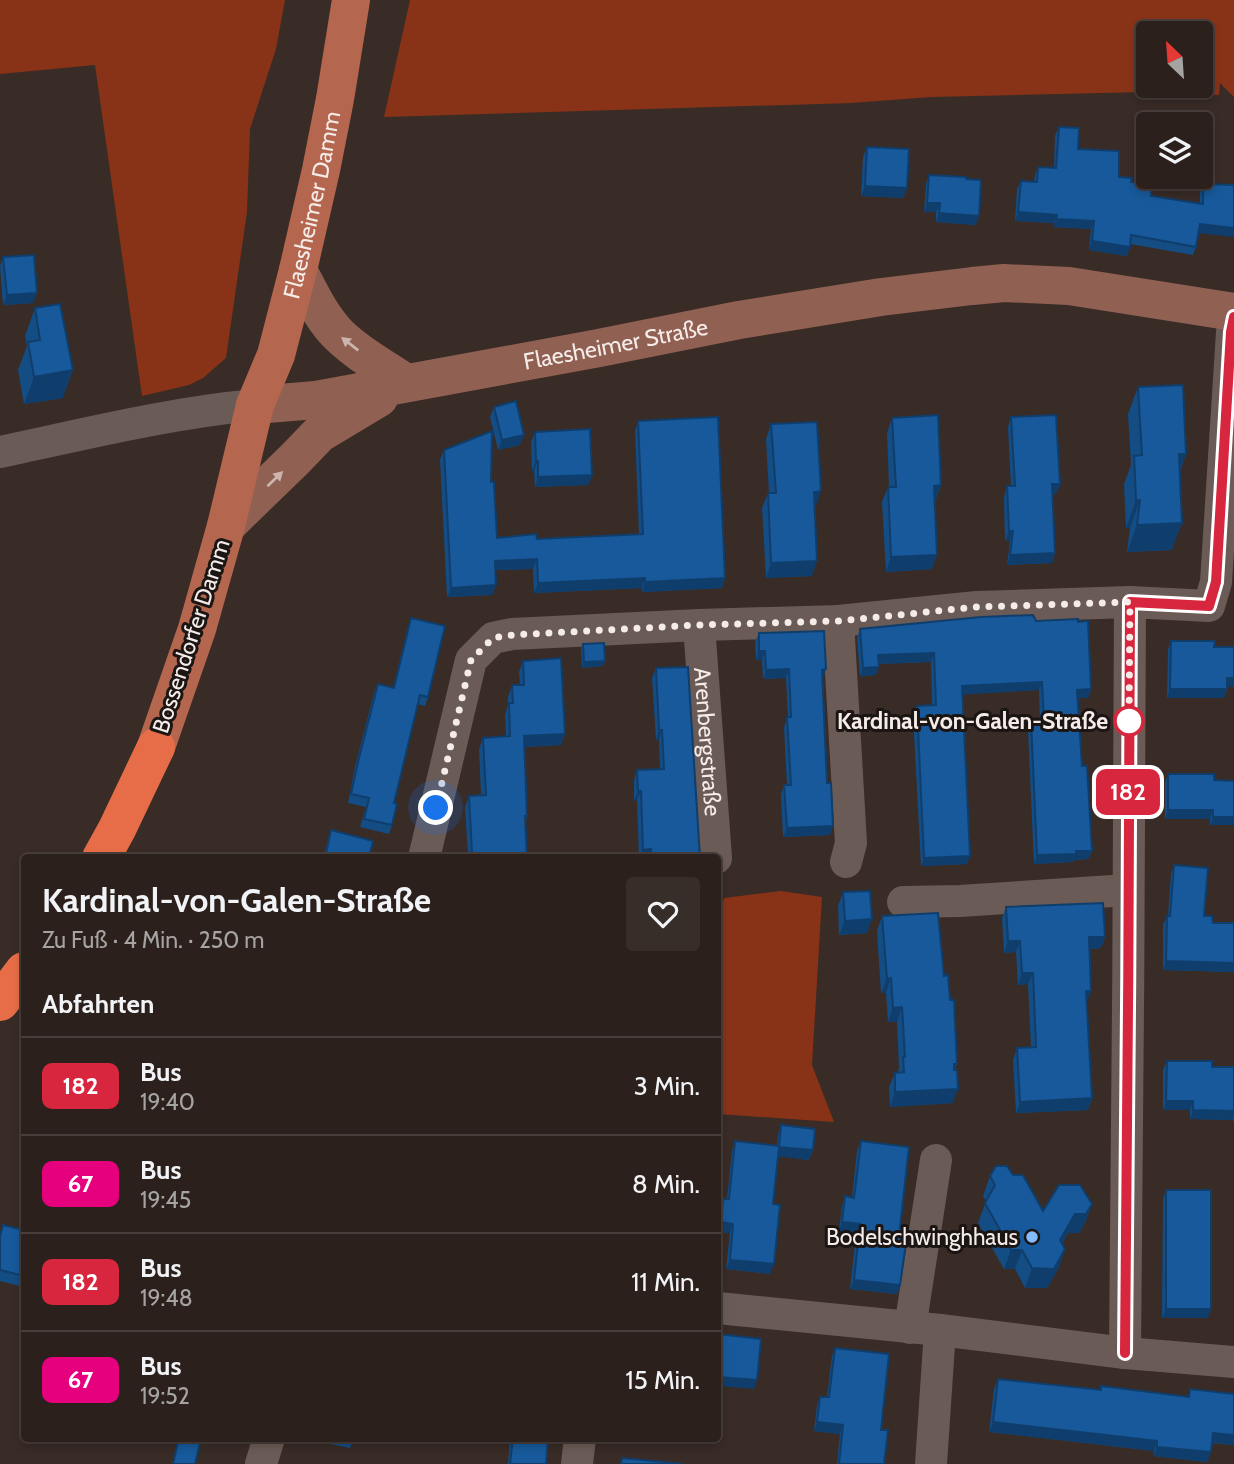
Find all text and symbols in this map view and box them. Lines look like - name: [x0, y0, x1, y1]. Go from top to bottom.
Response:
- north arrow: [1136, 21, 1213, 98]
- map controls: [1136, 21, 1213, 189]
- street label: Flaesheimer Damm: [277, 109, 346, 302]
- button: layers: [1136, 112, 1213, 189]
- street label: Flaesheimer Straße: [521, 313, 711, 376]
- one-way arrow: [341, 337, 359, 351]
- one-way arrow: [266, 471, 283, 487]
- street label: Bossendorfer Damm: [146, 535, 236, 737]
- street label: Arenbergstraße: [688, 666, 727, 817]
- marker: Kardinal-von-Galen-Straße: [1114, 706, 1144, 736]
- place label: Kardinal-von-Galen-Straße: [837, 707, 1108, 735]
- line badge: 182: [1088, 769, 1168, 815]
- text: 182: [1110, 777, 1146, 806]
- your location: [418, 790, 453, 825]
- button: heart: [626, 877, 700, 951]
- text: Kardinal-von-Galen-Straße: [42, 880, 431, 920]
- text: Zu Fuß · 4 Min. · 250 m: [42, 926, 265, 954]
- text: Abfahrten: [42, 988, 154, 1020]
- text: Bus: [140, 1056, 181, 1088]
- text: 3 Min.: [634, 1070, 700, 1102]
- text: 182: [62, 1071, 99, 1100]
- text: 19:40: [140, 1088, 195, 1116]
- text: Bus: [140, 1154, 181, 1186]
- text: 8 Min.: [632, 1168, 700, 1200]
- text: 67: [68, 1169, 93, 1198]
- text: 19:45: [140, 1186, 191, 1214]
- place label: Bodelschwinghhaus: [826, 1223, 1018, 1251]
- marker: Bodelschwinghhaus: [1024, 1229, 1040, 1245]
- text: Bus: [140, 1252, 181, 1284]
- text: 11 Min.: [631, 1266, 700, 1298]
- text: 182: [62, 1267, 99, 1296]
- text: 19:48: [140, 1284, 193, 1312]
- text: Bus: [140, 1350, 181, 1382]
- text: 15 Min.: [625, 1364, 700, 1396]
- text: 67: [68, 1365, 93, 1394]
- text: 19:52: [140, 1382, 190, 1410]

